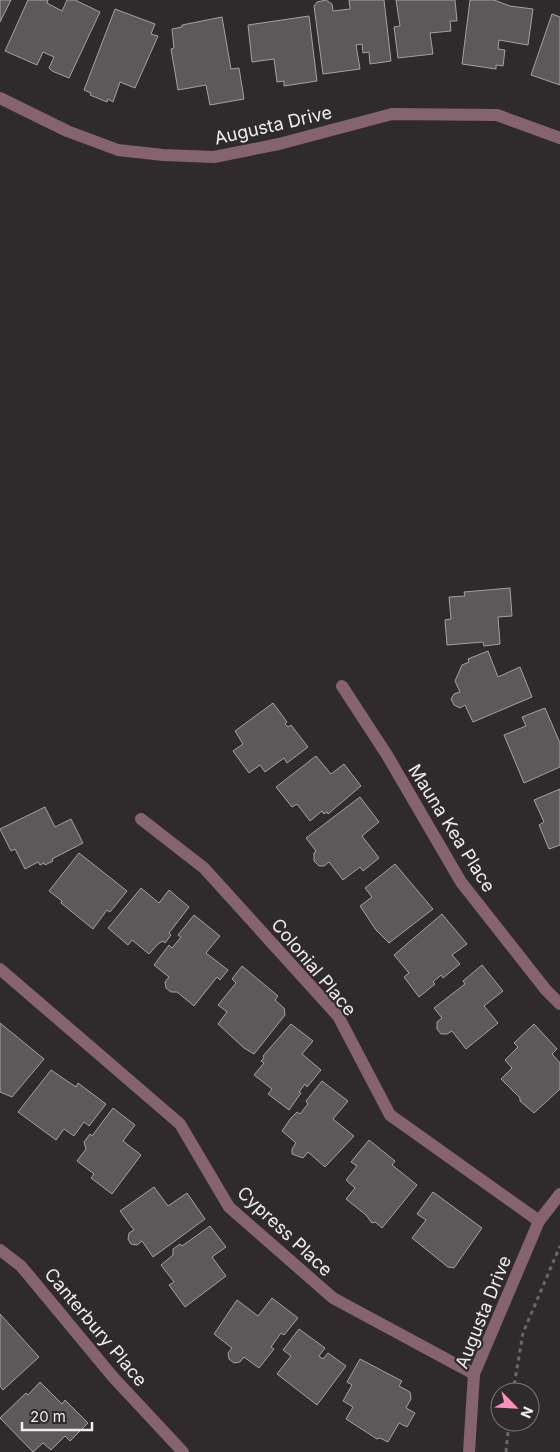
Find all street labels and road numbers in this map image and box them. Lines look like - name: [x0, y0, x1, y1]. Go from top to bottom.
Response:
- street label: Augusta Drive: [212, 101, 334, 149]
- street label: Mauna Kea Place: [404, 760, 500, 896]
- street label: Colonial Place: [267, 914, 361, 1020]
- street label: Cypress Place: [233, 1182, 337, 1280]
- street label: Augusta Drive: [451, 1252, 515, 1372]
- street label: Canterbury Place: [40, 1264, 152, 1390]

